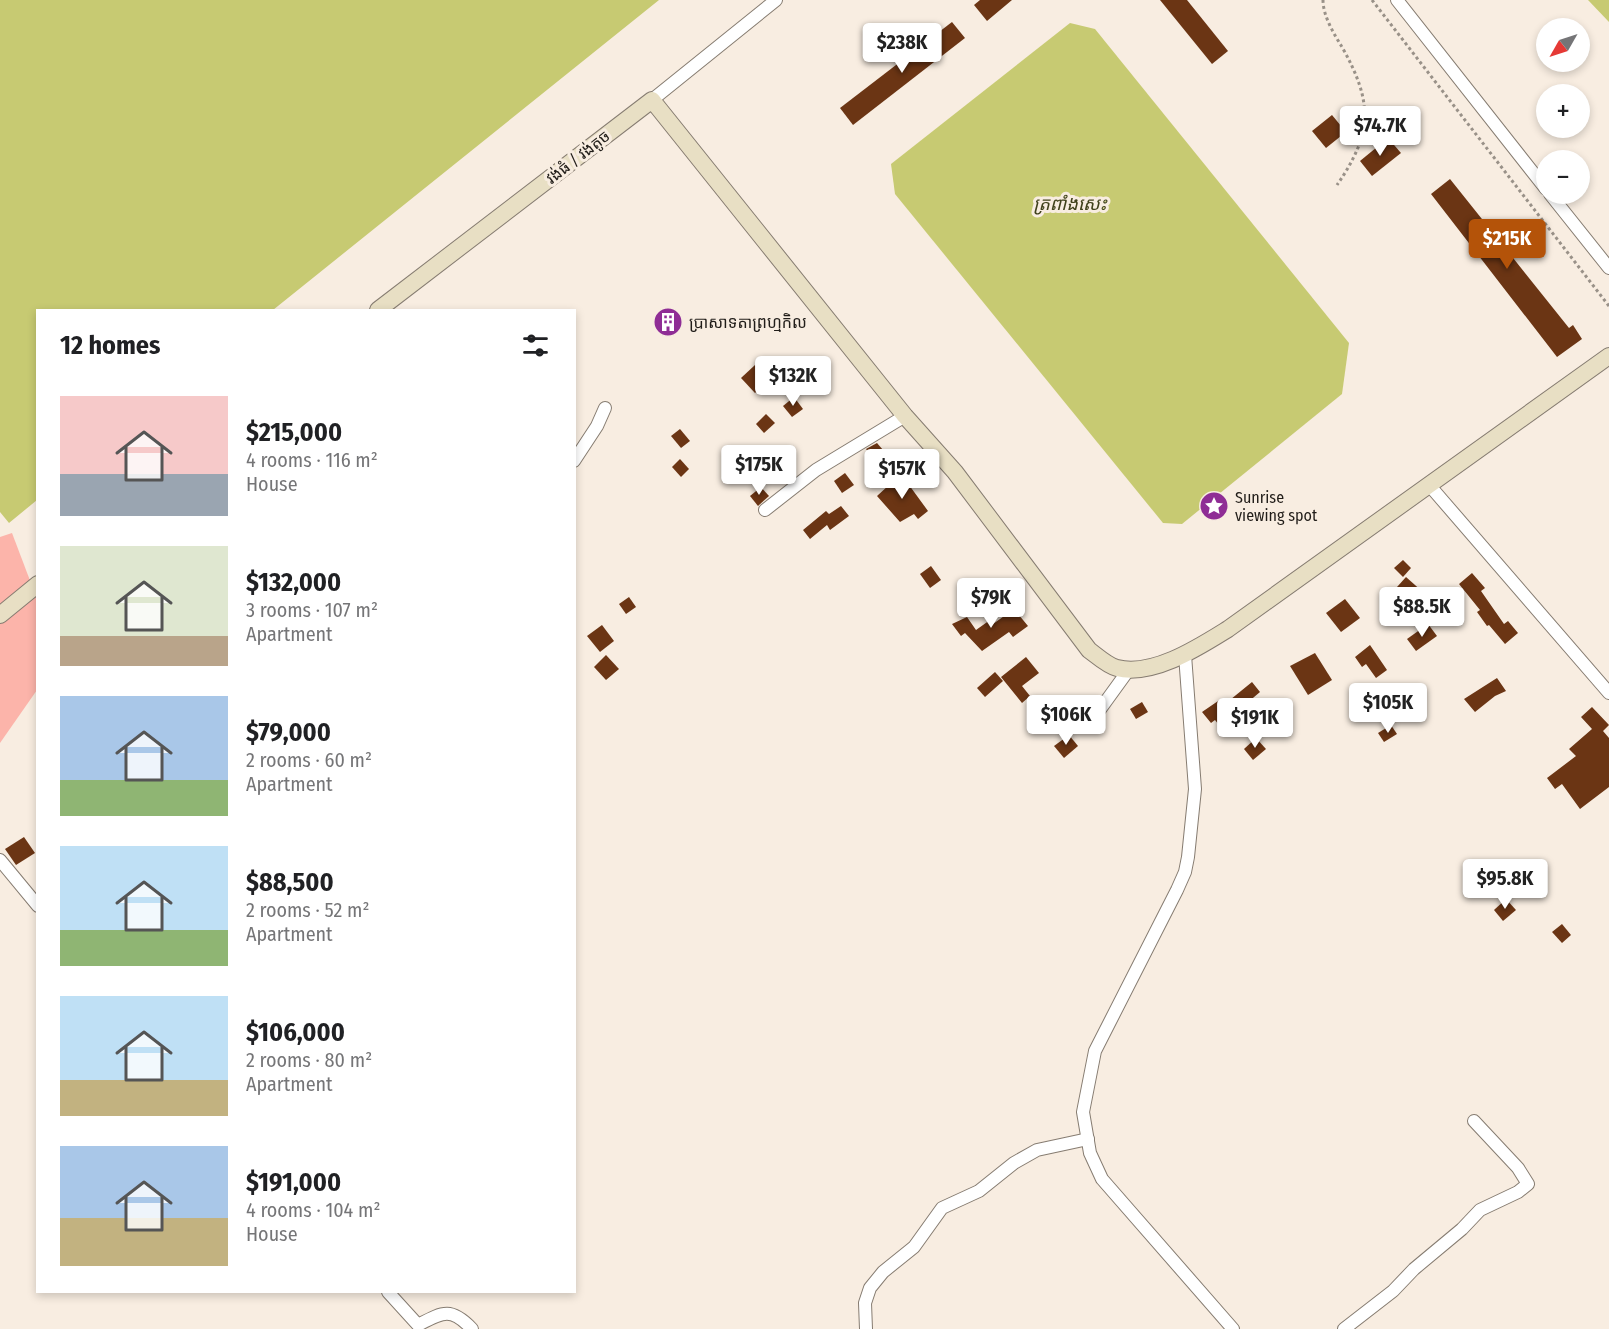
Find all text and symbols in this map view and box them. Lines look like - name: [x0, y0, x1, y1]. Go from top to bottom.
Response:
- north arrow: [1536, 18, 1590, 72]
- map controls: [1536, 18, 1590, 204]
- pin: $238K: [860, 23, 944, 74]
- text: $238K: [877, 30, 927, 54]
- button: +: [1536, 84, 1590, 138]
- pin: $74.7K: [1331, 106, 1429, 157]
- text: $74.7K: [1354, 113, 1406, 137]
- street label: វង់ធំ / វង់តូច: [541, 125, 614, 188]
- button: −: [1536, 150, 1590, 204]
- water label: ត្រពាំងសេះ: [1033, 193, 1108, 215]
- pin: $215K: [1465, 219, 1549, 270]
- text: $215K: [1483, 226, 1531, 250]
- building icon: ប្រាសាទតាព្រហ្មកិល: [652, 306, 684, 338]
- place label: ប្រាសាទតាព្រហ្មកិល: [689, 313, 807, 332]
- icon: filters: [519, 329, 552, 362]
- text: 12 homes: [60, 330, 160, 361]
- pin: $132K: [751, 356, 835, 407]
- text: $132K: [769, 363, 817, 387]
- text: $215,000: [246, 417, 342, 448]
- icon: home: [108, 420, 180, 492]
- pin: $175K: [717, 445, 801, 496]
- text: 4 rooms · 116 m²: [246, 448, 378, 472]
- pin: $157K: [860, 449, 944, 500]
- text: $175K: [735, 452, 783, 476]
- text: $157K: [878, 456, 926, 480]
- text: House: [246, 472, 298, 496]
- place label: Sunrise viewing spot: [1235, 488, 1318, 525]
- place icon: Sunrise viewing spot: [1198, 490, 1230, 522]
- text: $132,000: [246, 567, 341, 598]
- icon: home: [108, 570, 180, 642]
- pin: $79K: [955, 578, 1027, 629]
- text: $79K: [971, 585, 1011, 609]
- pin: $88.5K: [1373, 587, 1471, 638]
- text: $88.5K: [1393, 594, 1451, 618]
- text: 3 rooms · 107 m²: [246, 598, 378, 622]
- text: Apartment: [246, 622, 333, 646]
- pin: $105K: [1346, 683, 1430, 734]
- text: $105K: [1363, 690, 1413, 714]
- pin: $106K: [1024, 695, 1108, 746]
- pin: $191K: [1213, 698, 1297, 749]
- text: $106K: [1041, 702, 1091, 726]
- text: $191K: [1231, 705, 1279, 729]
- text: $79,000: [246, 717, 331, 748]
- icon: home: [108, 720, 180, 792]
- text: 2 rooms · 60 m²: [246, 748, 372, 772]
- text: Apartment: [246, 772, 333, 796]
- pin: $95.8K: [1456, 859, 1554, 910]
- text: $95.8K: [1477, 866, 1533, 890]
- text: $88,500: [246, 867, 334, 898]
- icon: home: [108, 870, 180, 942]
- text: 2 rooms · 52 m²: [246, 898, 370, 922]
- text: Apartment: [246, 922, 333, 946]
- text: $106,000: [246, 1017, 345, 1048]
- icon: home: [108, 1020, 180, 1092]
- text: 2 rooms · 80 m²: [246, 1048, 372, 1072]
- text: Apartment: [246, 1072, 333, 1096]
- text: $191,000: [246, 1167, 341, 1198]
- icon: home: [108, 1170, 180, 1242]
- text: 4 rooms · 104 m²: [246, 1198, 381, 1222]
- text: House: [246, 1222, 298, 1246]

